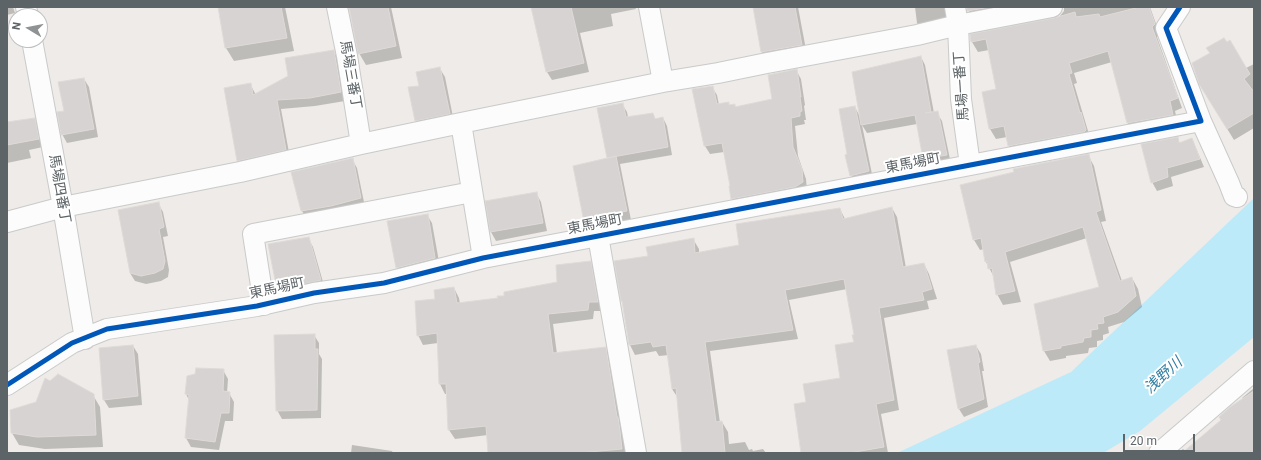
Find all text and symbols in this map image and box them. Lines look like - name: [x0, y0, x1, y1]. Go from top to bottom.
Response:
- north arrow: [8, 8, 48, 48]
- text: N: [10, 21, 24, 31]
- street label: 馬場三番丁: [336, 39, 364, 111]
- street label: 馬場一番丁: [951, 50, 973, 122]
- street label: 東馬場町: [884, 150, 942, 178]
- street label: 馬場四番丁: [45, 153, 73, 225]
- street label: 東馬場町: [566, 211, 624, 239]
- street label: 東馬場町: [248, 275, 306, 303]
- water label: 浅野川: [1141, 354, 1187, 398]
- scale bar: [1125, 426, 1197, 452]
- text: 20 m: [1130, 434, 1157, 448]

